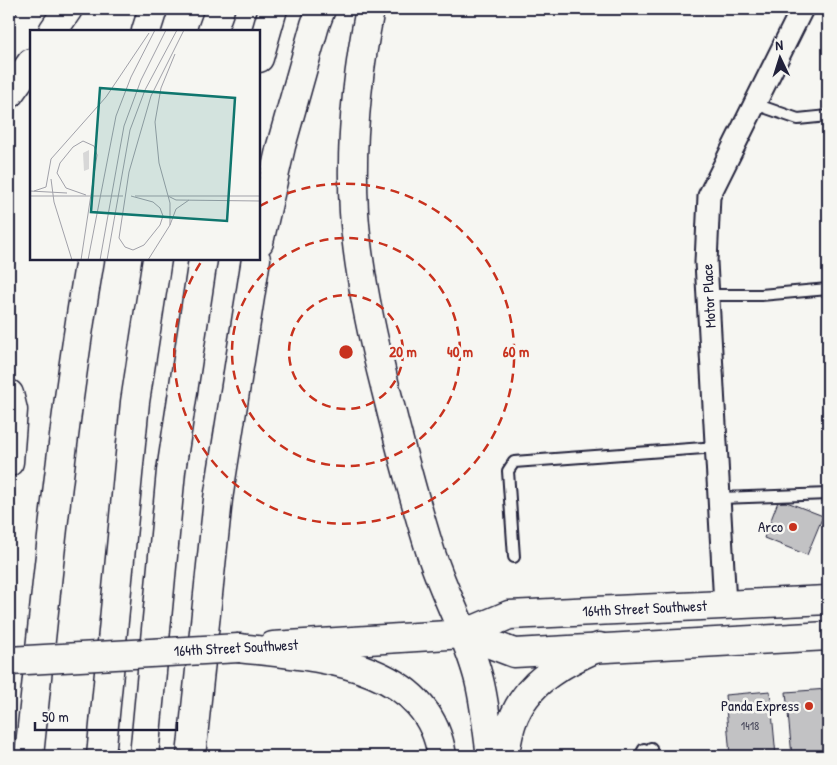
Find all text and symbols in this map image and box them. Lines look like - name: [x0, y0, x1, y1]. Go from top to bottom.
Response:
- inset map: [30, 30, 260, 260]
- north arrow: [754, 32, 804, 82]
- text: N: [775, 35, 784, 54]
- street label: Motor Place: [696, 263, 721, 329]
- text: 20 m: [389, 341, 417, 362]
- text: 40 m: [447, 341, 473, 362]
- text: 60 m: [503, 341, 529, 362]
- centre of rings: [337, 343, 355, 361]
- place label: Arco: [758, 516, 783, 537]
- marker: Arco: [787, 521, 799, 533]
- street label: 164th Street Southwest: [582, 595, 708, 622]
- street label: 164th Street Southwest: [173, 634, 300, 661]
- place label: Panda Express: [721, 695, 799, 716]
- scale bar: [35, 700, 178, 732]
- marker: Panda Express: [803, 700, 815, 712]
- text: 50 m: [42, 706, 69, 727]
- house number: 1418: [741, 717, 759, 734]

